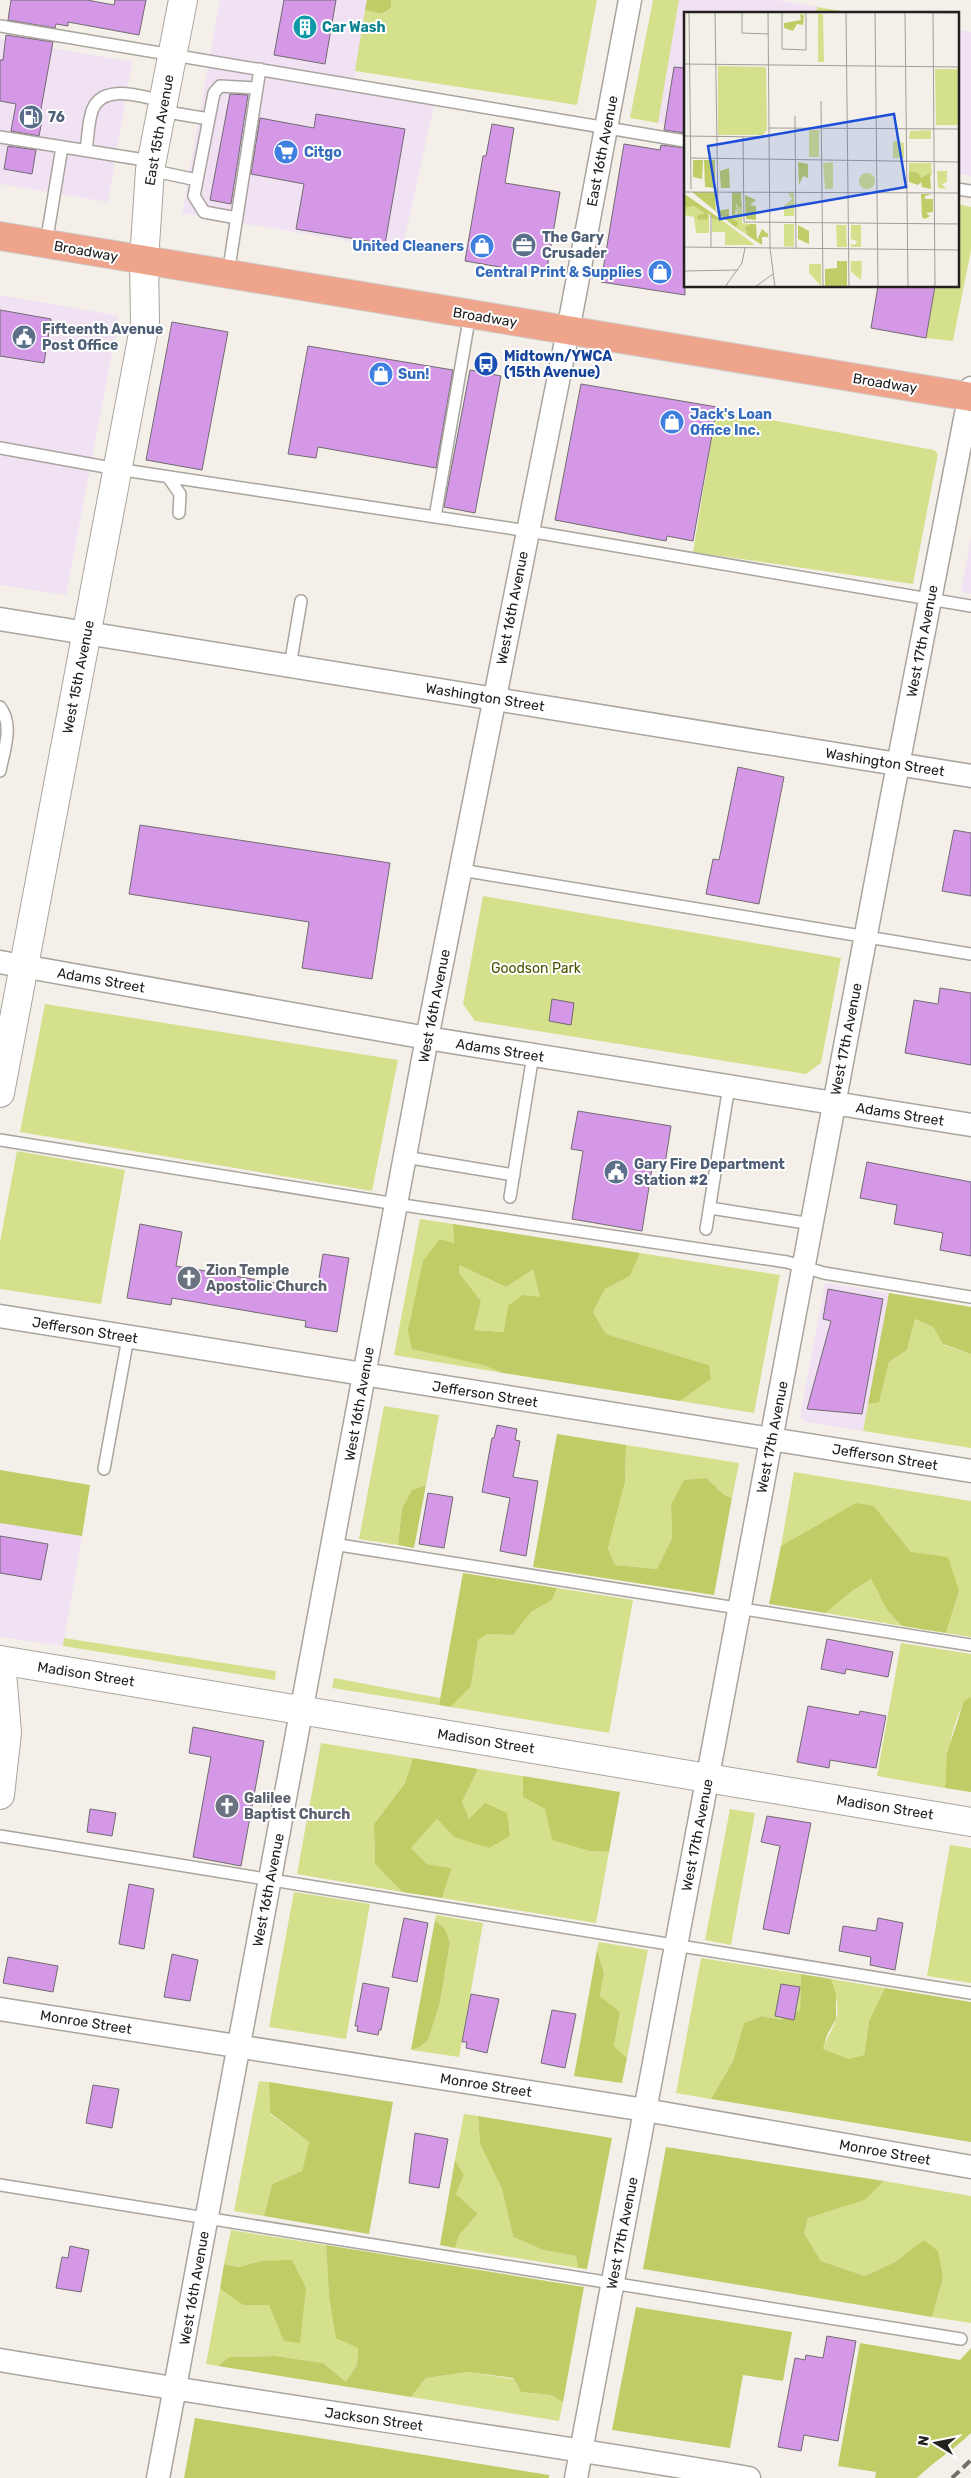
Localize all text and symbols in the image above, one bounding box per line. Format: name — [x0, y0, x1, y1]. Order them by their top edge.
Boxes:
inset map — [684, 12, 958, 288]
building icon: Car Wash — [292, 14, 318, 40]
place label: Car Wash — [322, 19, 386, 36]
street label: East 15th Avenue — [141, 73, 178, 187]
street label: East 16th Avenue — [583, 94, 622, 208]
fuel station icon: 76 — [18, 104, 44, 130]
place label: 76 — [48, 109, 65, 126]
supermarket icon: Citgo — [273, 139, 299, 165]
place label: Citgo — [304, 144, 342, 161]
place label: The Gary Crusader — [542, 229, 607, 262]
office icon: The Gary Crusader — [511, 232, 537, 258]
shop icon: United Cleaners — [469, 233, 495, 259]
street label: Broadway — [52, 237, 120, 266]
place label: United Cleaners — [352, 238, 464, 255]
shop icon: Central Print & Supplies — [647, 259, 673, 285]
place label: Central Print & Supplies — [475, 264, 642, 281]
street label: Broadway — [452, 304, 519, 331]
place label: Fifteenth Avenue Post Office — [42, 321, 163, 354]
public building icon: Fifteenth Avenue Post Office — [11, 324, 37, 350]
place label: Midtown/YWCA (15th Avenue) — [504, 348, 612, 381]
bus stop icon: Midtown/YWCA (15th Avenue) — [473, 351, 499, 377]
shop icon: Sun! — [368, 361, 394, 387]
place label: Sun! — [398, 366, 429, 383]
street label: Broadway — [852, 370, 919, 397]
place label: Jack's Loan Office Inc. — [690, 406, 772, 439]
shop icon: Jack's Loan Office Inc. — [659, 409, 685, 435]
street label: West 16th Avenue — [493, 550, 532, 666]
street label: West 17th Avenue — [903, 583, 942, 699]
street label: West 15th Avenue — [59, 619, 98, 735]
street label: Washington Street — [424, 680, 546, 715]
street label: Washington Street — [824, 745, 946, 780]
street label: West 16th Avenue — [415, 948, 454, 1064]
park label: Goodson Park — [491, 960, 582, 977]
street label: Adams Street — [56, 964, 147, 997]
street label: West 17th Avenue — [827, 981, 866, 1097]
street label: Adams Street — [455, 1035, 546, 1066]
street label: Adams Street — [855, 1099, 946, 1130]
place label: Gary Fire Department Station #2 — [634, 1156, 785, 1189]
public building icon: Gary Fire Department Station #2 — [603, 1159, 629, 1185]
place label: Zion Temple Apostolic Church — [206, 1262, 327, 1295]
church icon: Zion Temple Apostolic Church — [176, 1265, 202, 1291]
street label: Jefferson Street — [31, 1314, 140, 1347]
street label: West 16th Avenue — [341, 1346, 378, 1462]
street label: Jefferson Street — [431, 1378, 540, 1411]
street label: West 17th Avenue — [753, 1379, 792, 1495]
street label: Jefferson Street — [831, 1441, 940, 1474]
street label: Madison Street — [36, 1658, 136, 1691]
street label: Madison Street — [436, 1725, 536, 1758]
street label: West 17th Avenue — [678, 1777, 717, 1893]
place label: Galilee Baptist Church — [244, 1790, 350, 1823]
street label: Madison Street — [835, 1791, 935, 1824]
church icon: Galilee Baptist Church — [214, 1793, 240, 1819]
street label: West 16th Avenue — [249, 1832, 288, 1948]
street label: Monroe Street — [39, 2007, 133, 2038]
street label: Monroe Street — [439, 2070, 533, 2101]
street label: Monroe Street — [838, 2136, 932, 2169]
street label: West 17th Avenue — [603, 2175, 642, 2291]
street label: West 16th Avenue — [176, 2230, 213, 2346]
street label: Jackson Street — [324, 2404, 425, 2435]
north arrow — [911, 2418, 961, 2468]
text: N — [914, 2434, 933, 2447]

